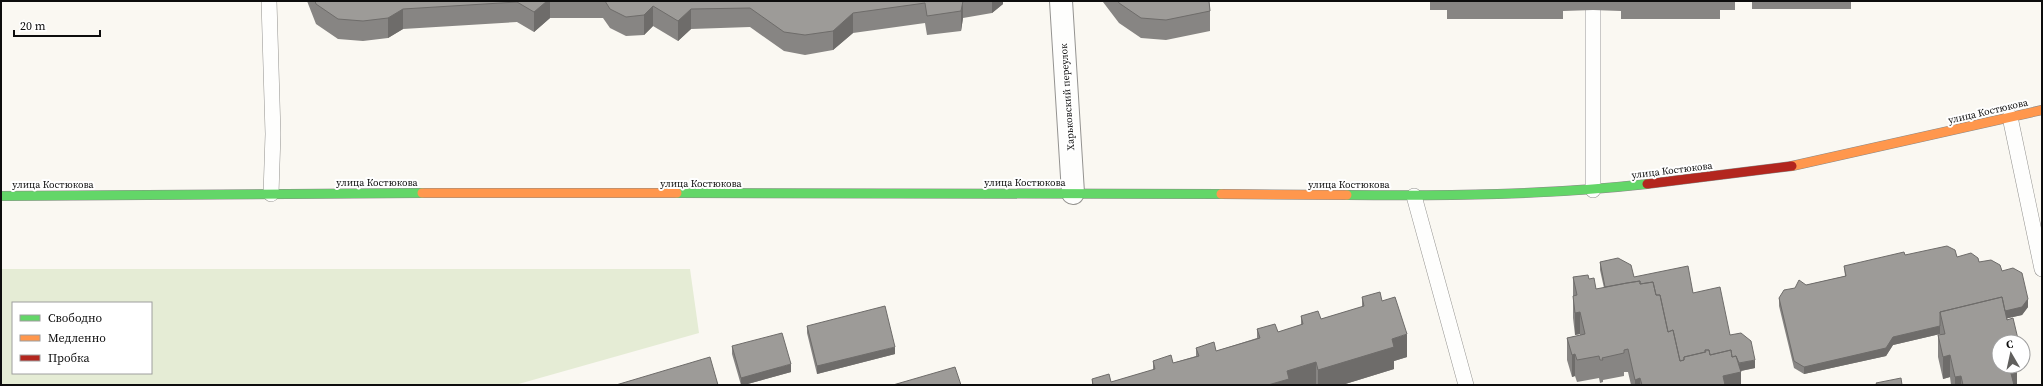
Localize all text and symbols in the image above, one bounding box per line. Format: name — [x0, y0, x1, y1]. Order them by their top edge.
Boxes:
scale bar — [14, 12, 100, 38]
text: 20 m — [20, 18, 46, 34]
street label: Харьковский переулок — [1057, 43, 1077, 151]
street label: улица Костюкова — [1947, 95, 2030, 126]
street label: улица Костюкова — [1631, 158, 1714, 181]
street label: улица Костюкова — [336, 176, 419, 189]
street label: улица Костюкова — [984, 176, 1067, 189]
street label: улица Костюкова — [660, 177, 743, 190]
street label: улица Костюкова — [12, 178, 95, 191]
street label: улица Костюкова — [1308, 178, 1391, 191]
legend — [12, 302, 152, 374]
text: Свободно — [48, 310, 103, 326]
text: Медленно — [48, 330, 106, 346]
north arrow — [1991, 334, 2031, 374]
text: С — [2005, 337, 2014, 353]
text: Пробка — [48, 350, 91, 366]

